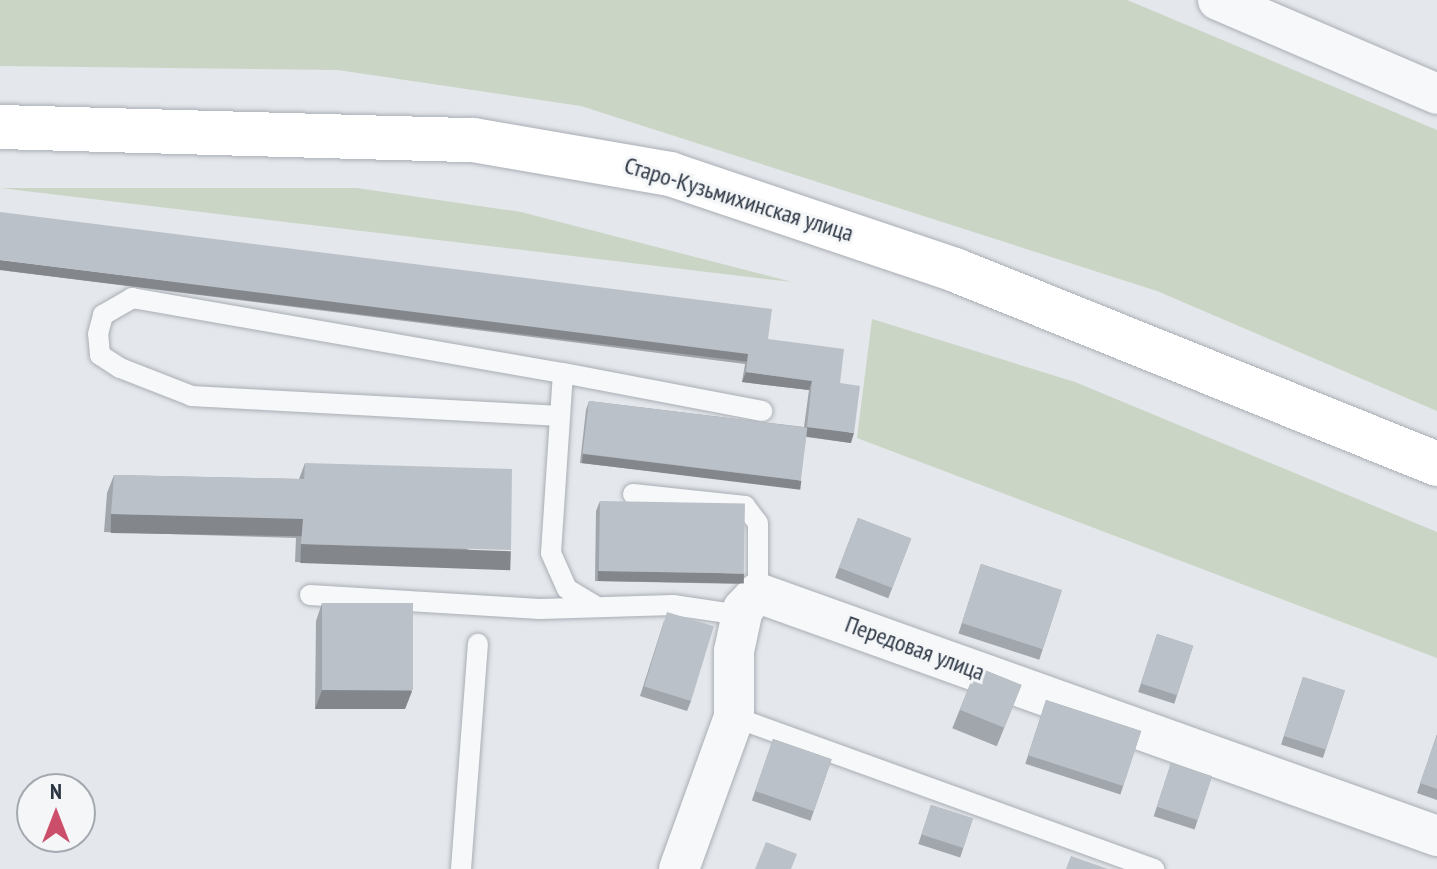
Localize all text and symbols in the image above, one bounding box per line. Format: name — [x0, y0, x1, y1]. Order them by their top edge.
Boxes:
street label: Старо-Кузьмихинская улица — [621, 150, 857, 248]
street label: Передовая улица — [841, 609, 989, 687]
north arrow — [16, 773, 96, 853]
text: N — [50, 777, 62, 805]

